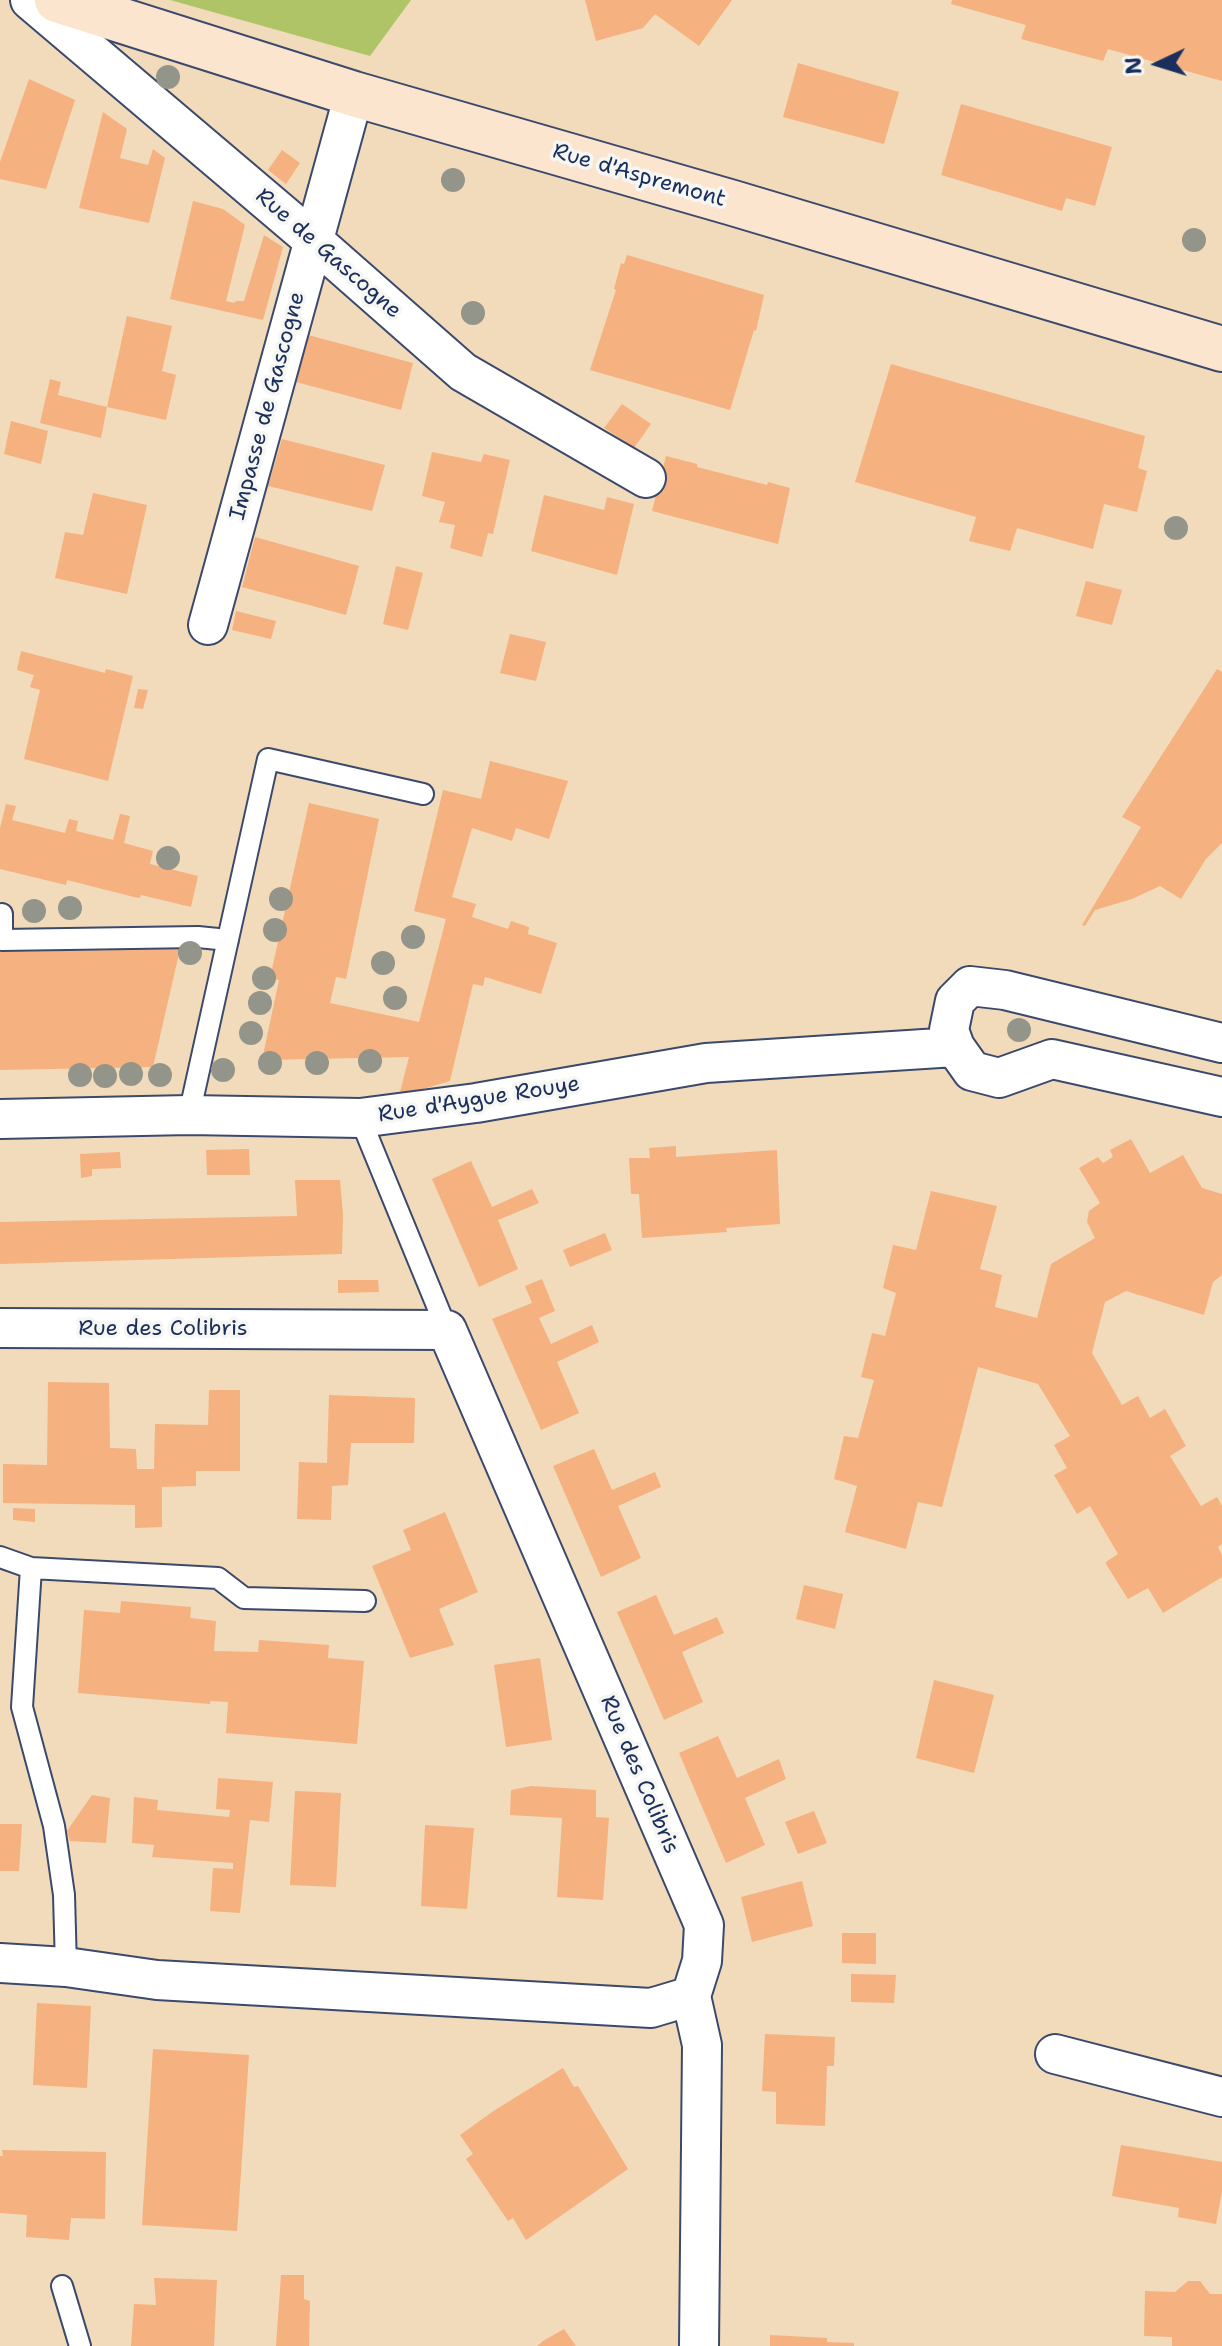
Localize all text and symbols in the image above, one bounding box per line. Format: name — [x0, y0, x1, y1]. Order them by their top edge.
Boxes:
north arrow — [1118, 24, 1198, 104]
text: N — [1118, 56, 1149, 75]
street label: Rue d'Aspremont — [549, 139, 729, 213]
street label: Rue de Gascogne — [250, 183, 406, 325]
street label: Impasse de Gascogne — [225, 289, 311, 523]
street label: Rue d'Aygue Rouye — [376, 1071, 582, 1129]
street label: Rue des Colibris — [78, 1316, 248, 1342]
street label: Rue des Colibris — [594, 1692, 684, 1858]

